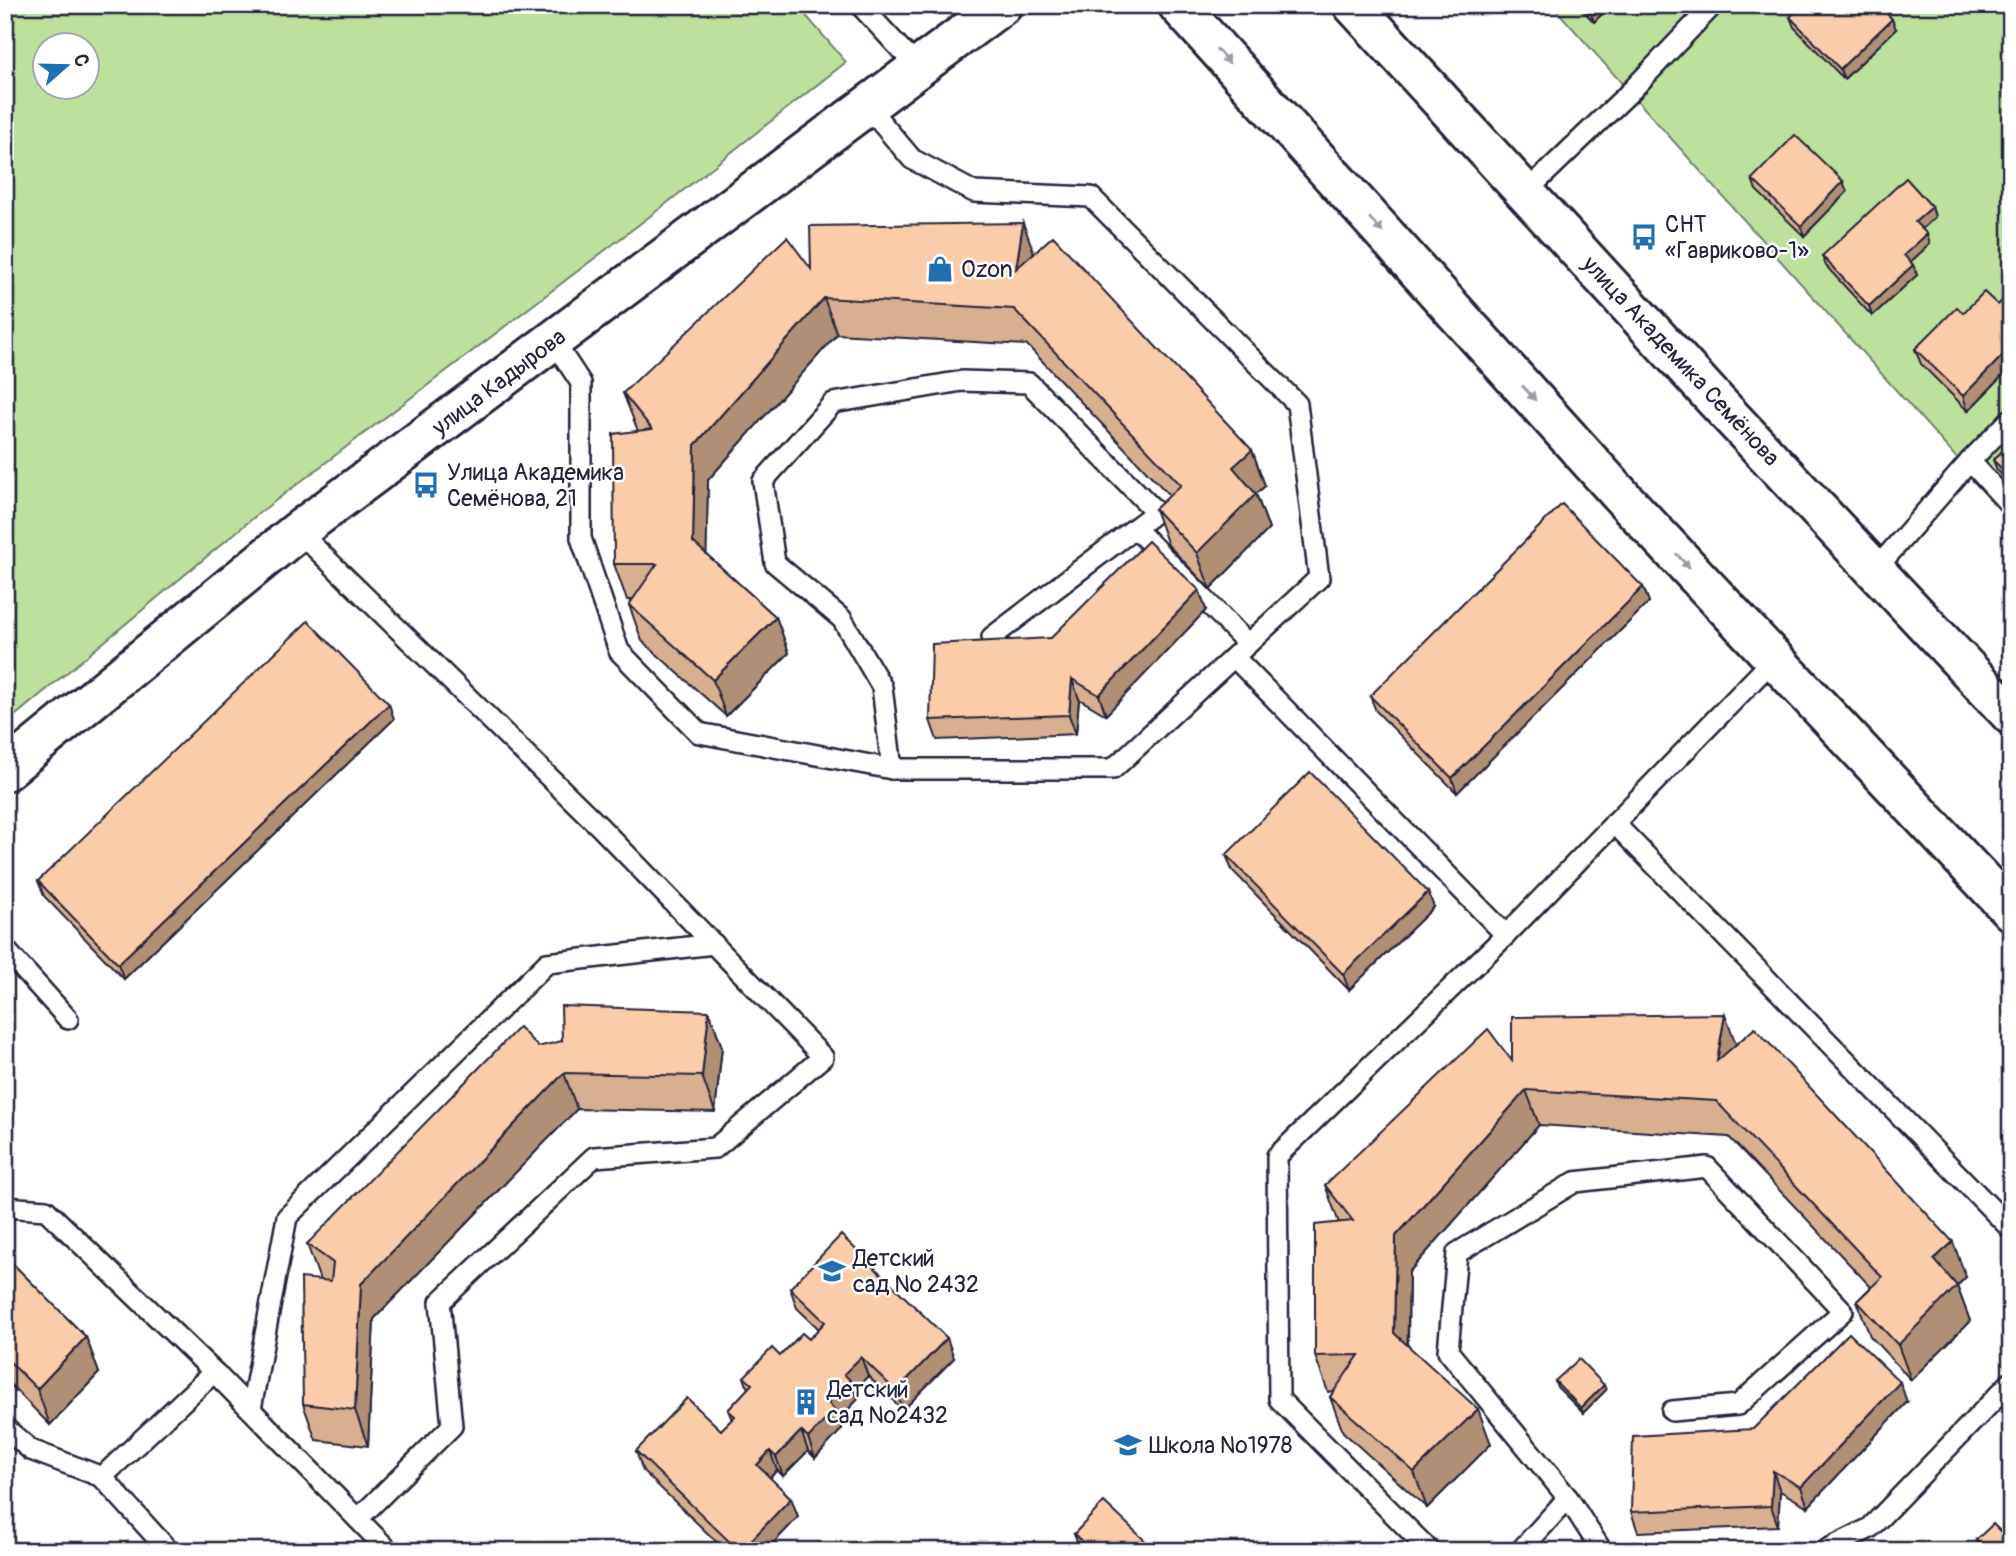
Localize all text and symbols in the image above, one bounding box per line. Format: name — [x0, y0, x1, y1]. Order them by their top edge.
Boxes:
north arrow — [32, 32, 102, 102]
one-way arrow — [1215, 47, 1231, 64]
text: С — [68, 51, 94, 70]
place label: СНТ «Гавриково-1» — [1665, 210, 1809, 265]
one-way arrow — [1368, 216, 1384, 234]
bus stop icon: СНТ «Гавриково-1» — [1629, 222, 1659, 252]
street label: улица Академика Семёнова — [1575, 249, 1786, 472]
shop icon: Ozon — [925, 254, 955, 284]
place label: Ozon — [961, 255, 1013, 284]
street label: улица Кадырова — [426, 322, 572, 442]
one-way arrow — [1520, 384, 1536, 401]
place label: Улица Академика Семёнова, 21 — [447, 458, 624, 513]
bus stop icon: Улица Академика Семёнова, 21 — [411, 470, 441, 500]
one-way arrow — [1674, 552, 1690, 569]
place label: Детский сад № 2432 — [852, 1244, 979, 1299]
school or university icon: Детский сад № 2432 — [817, 1256, 847, 1286]
place label: Детский сад №2432 — [826, 1375, 948, 1430]
building icon: Детский сад №2432 — [791, 1387, 821, 1417]
school or university icon: Школа №1978 — [1113, 1430, 1143, 1460]
place label: Школа №1978 — [1149, 1431, 1292, 1460]

